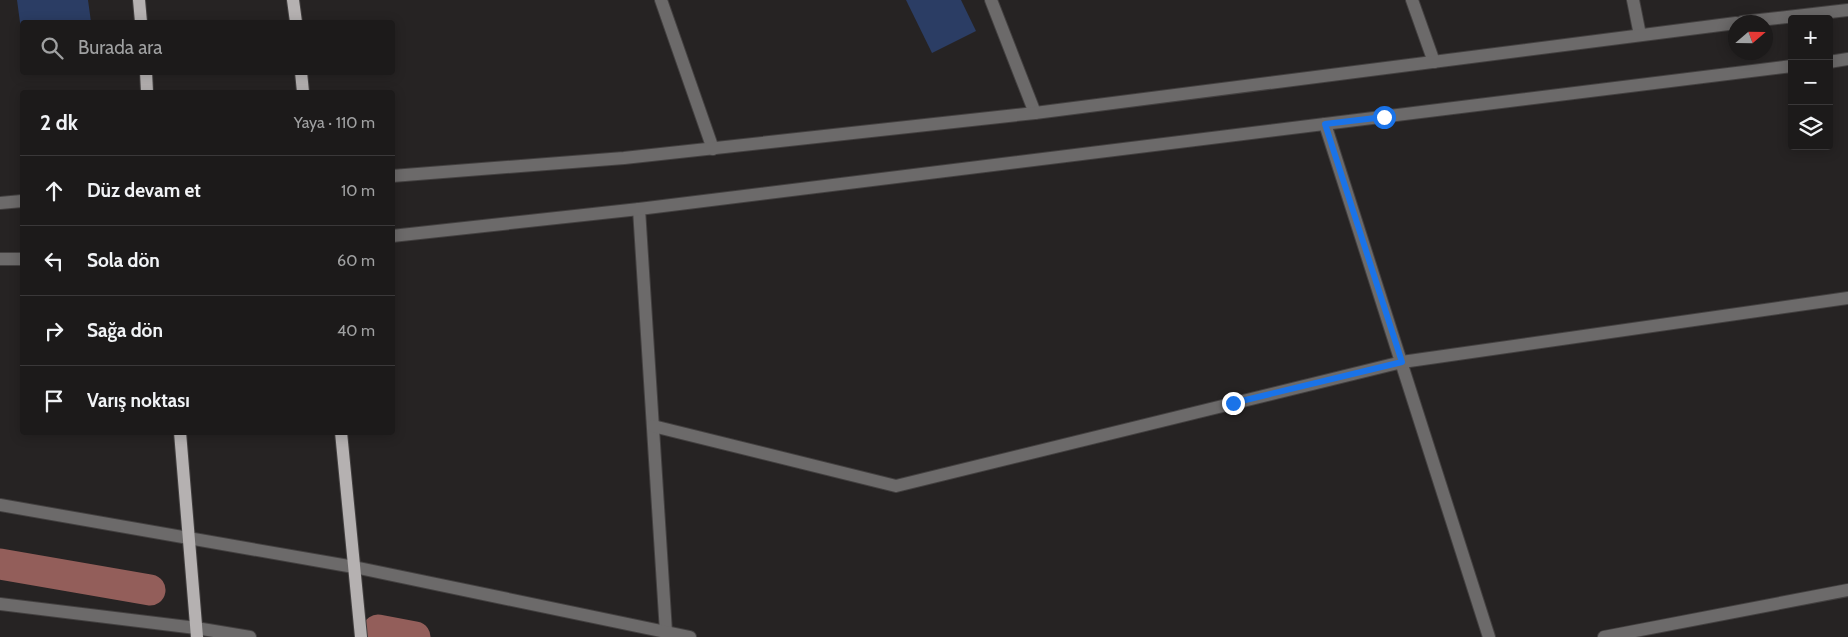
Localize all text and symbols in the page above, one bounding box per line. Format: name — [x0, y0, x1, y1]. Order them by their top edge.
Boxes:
north arrow — [1728, 15, 1773, 60]
map controls — [1788, 15, 1833, 150]
button: + — [1788, 15, 1833, 60]
search box — [20, 20, 395, 75]
icon: search — [38, 34, 66, 62]
text: Burada ara — [78, 36, 162, 59]
button: − — [1788, 60, 1833, 105]
button: layers — [1788, 105, 1833, 150]
route start — [1373, 106, 1396, 129]
text: 2 dk — [40, 110, 78, 135]
text: Yaya · 110 m — [294, 113, 375, 132]
icon: ahead — [40, 177, 68, 205]
text: Düz devam et — [87, 179, 201, 202]
text: 10 m — [341, 181, 375, 200]
icon: left — [40, 247, 68, 275]
text: Sola dön — [87, 249, 160, 272]
text: 60 m — [337, 251, 375, 270]
icon: right — [40, 317, 68, 345]
text: Sağa dön — [87, 319, 163, 342]
text: 40 m — [337, 321, 375, 340]
icon: arrive — [40, 387, 68, 415]
text: Varış noktası — [87, 389, 190, 412]
route end — [1222, 392, 1245, 415]

